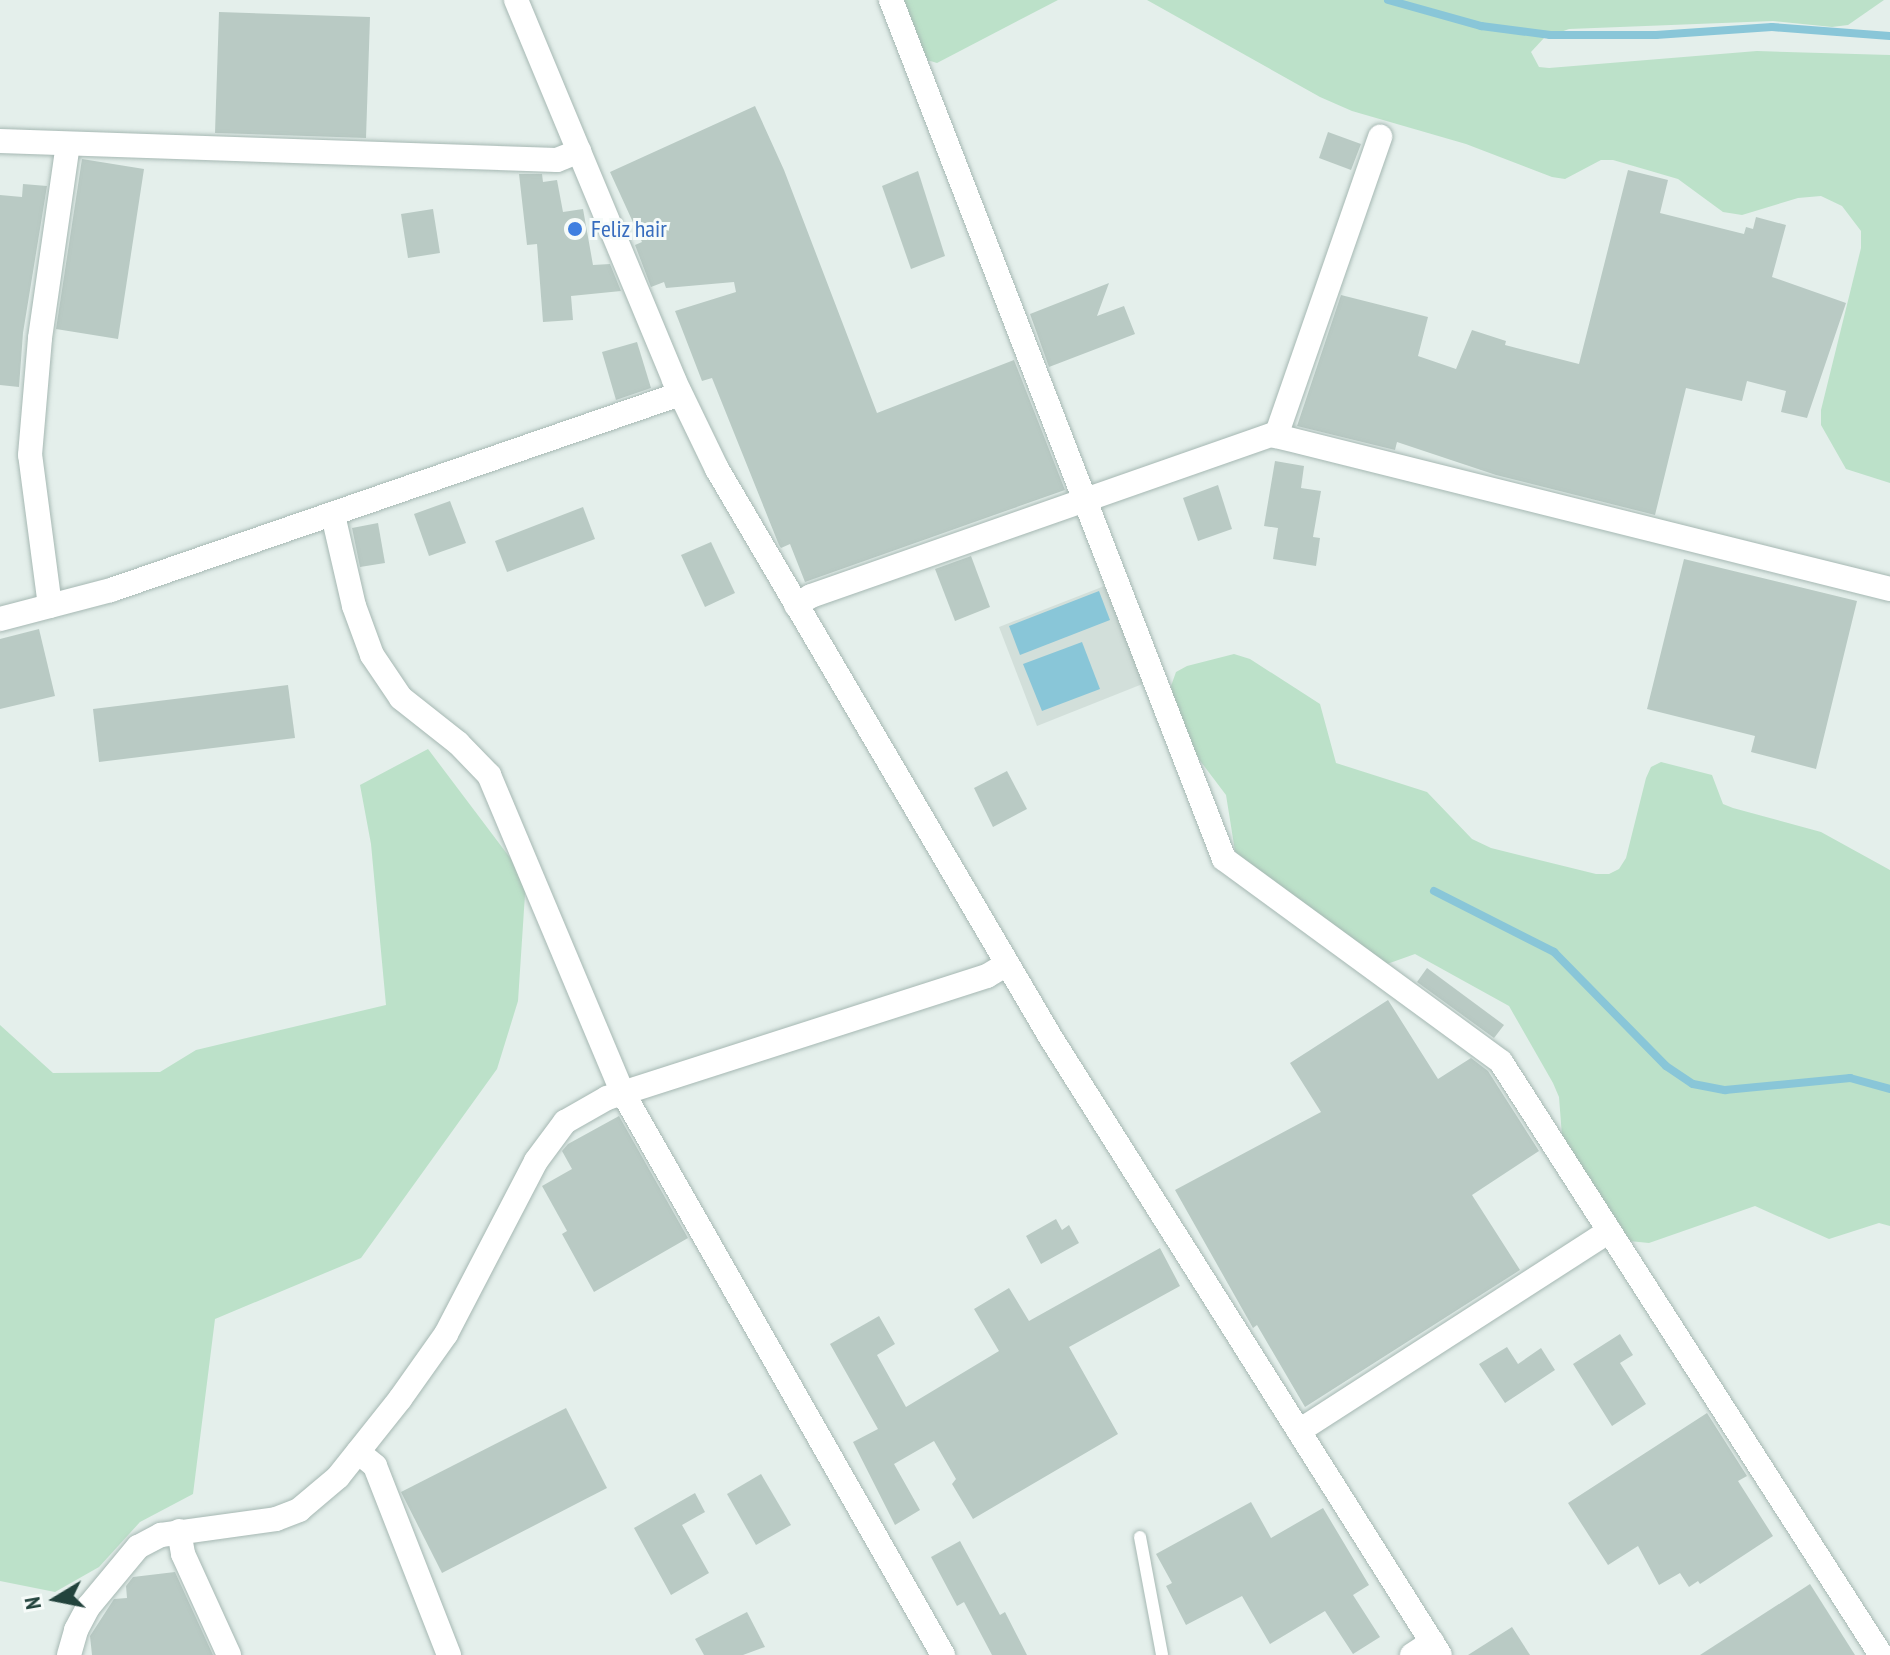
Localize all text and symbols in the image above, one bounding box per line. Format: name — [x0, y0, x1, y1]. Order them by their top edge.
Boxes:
place label: Feliz hair — [591, 215, 667, 243]
marker: Feliz hair — [566, 220, 584, 238]
north arrow — [16, 1559, 96, 1639]
text: N — [18, 1595, 47, 1611]

